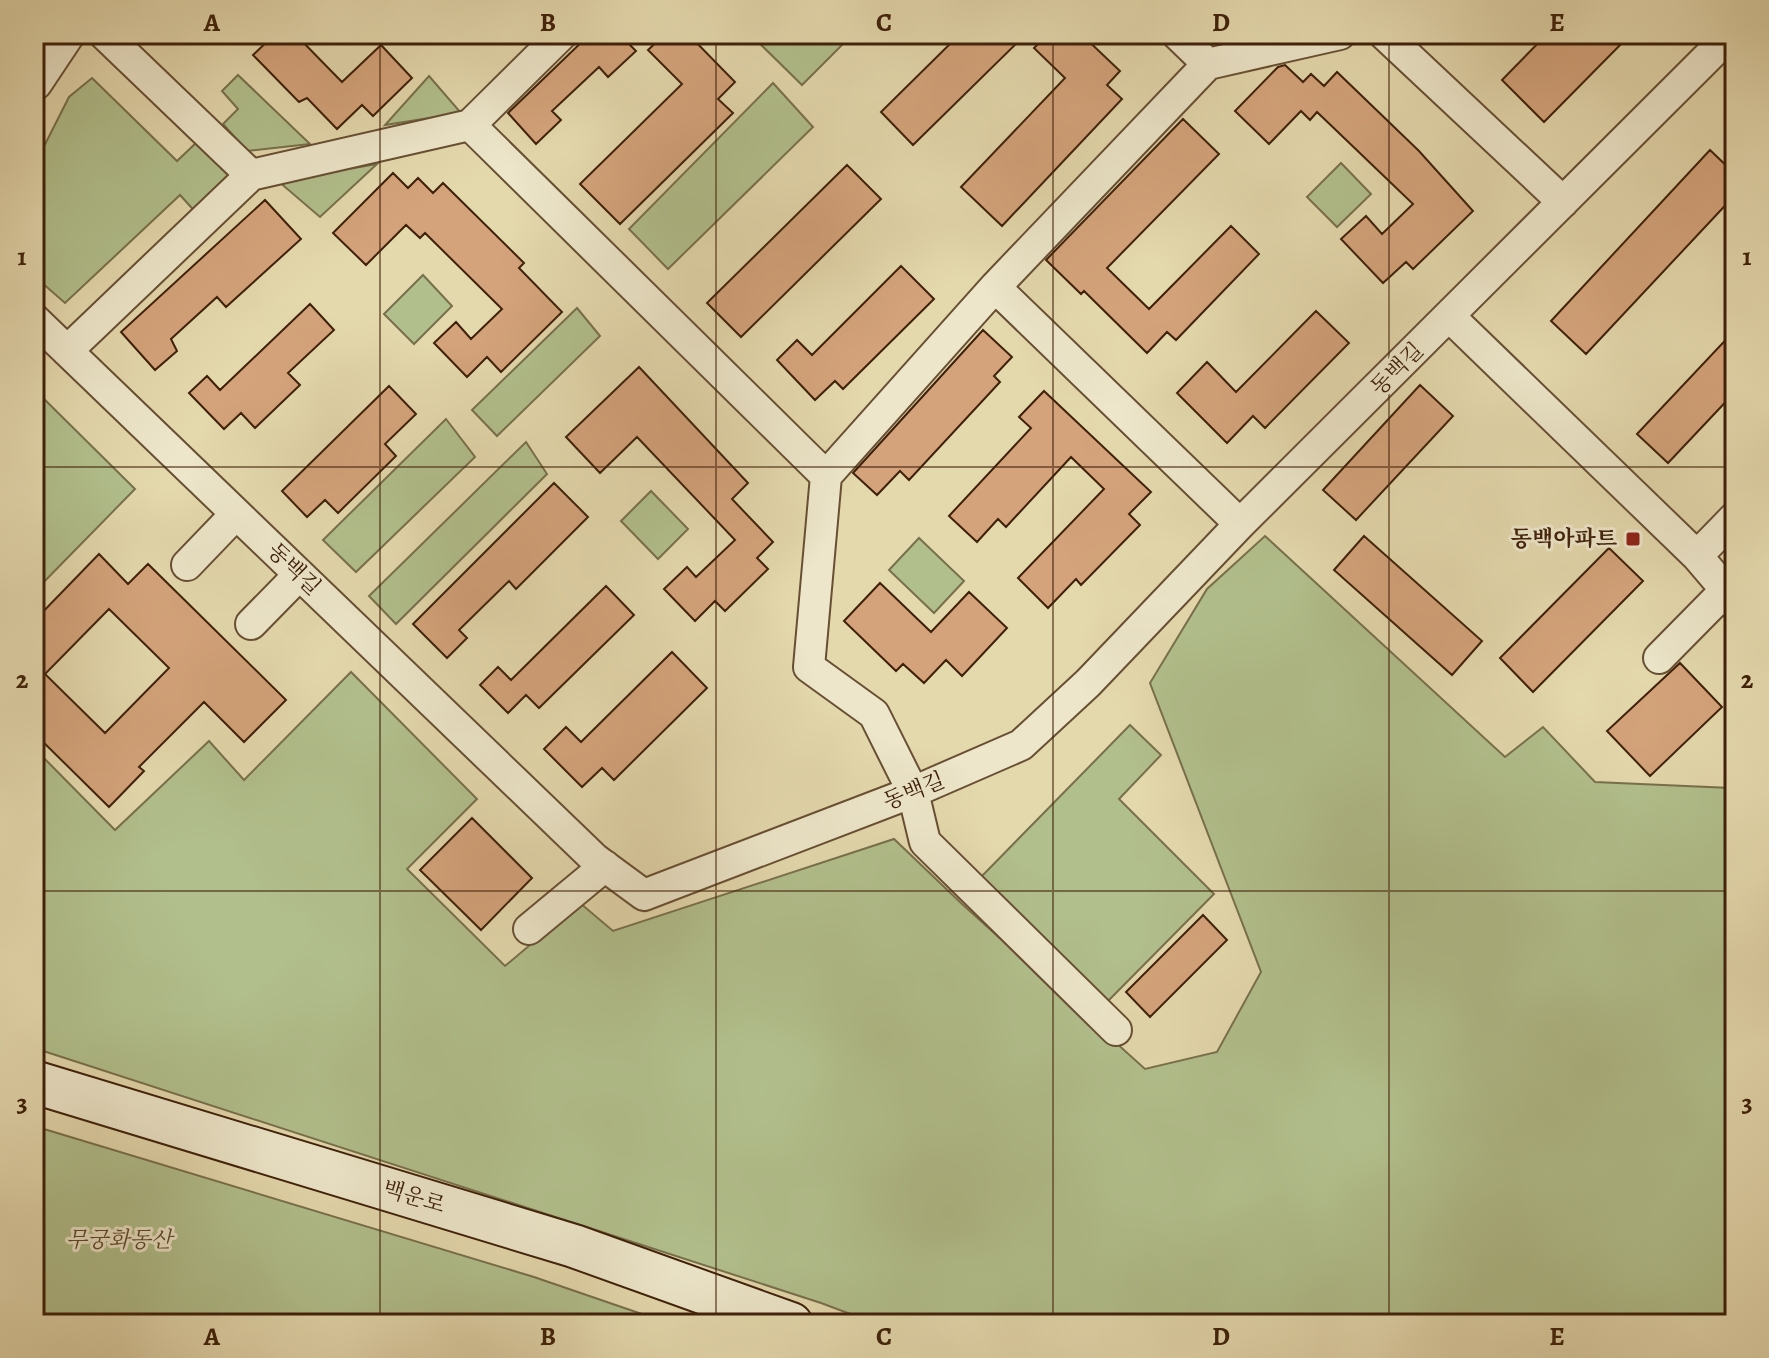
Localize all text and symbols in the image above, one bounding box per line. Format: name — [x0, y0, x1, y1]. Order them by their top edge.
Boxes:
text: A — [203, 5, 221, 40]
text: B — [540, 5, 556, 40]
text: C — [876, 5, 892, 40]
text: D — [1212, 5, 1230, 40]
text: E — [1549, 5, 1565, 40]
text: 1 — [17, 239, 27, 274]
text: 1 — [1742, 239, 1752, 274]
street label: 동백길 — [1364, 336, 1430, 402]
place label: 동백아파트 — [1511, 524, 1618, 554]
marker: 동백아파트 — [1624, 530, 1642, 548]
street label: 동백길 — [261, 536, 327, 602]
text: 2 — [16, 662, 29, 697]
text: 2 — [1741, 662, 1754, 697]
street label: 동백길 — [879, 765, 949, 817]
text: 3 — [16, 1085, 28, 1120]
text: 3 — [1741, 1085, 1753, 1120]
street label: 백운로 — [379, 1173, 449, 1221]
park label: 무궁화동산 — [66, 1225, 175, 1255]
text: A — [203, 1319, 221, 1354]
text: B — [540, 1319, 556, 1354]
text: C — [876, 1319, 892, 1354]
text: D — [1212, 1319, 1230, 1354]
text: E — [1549, 1319, 1565, 1354]

